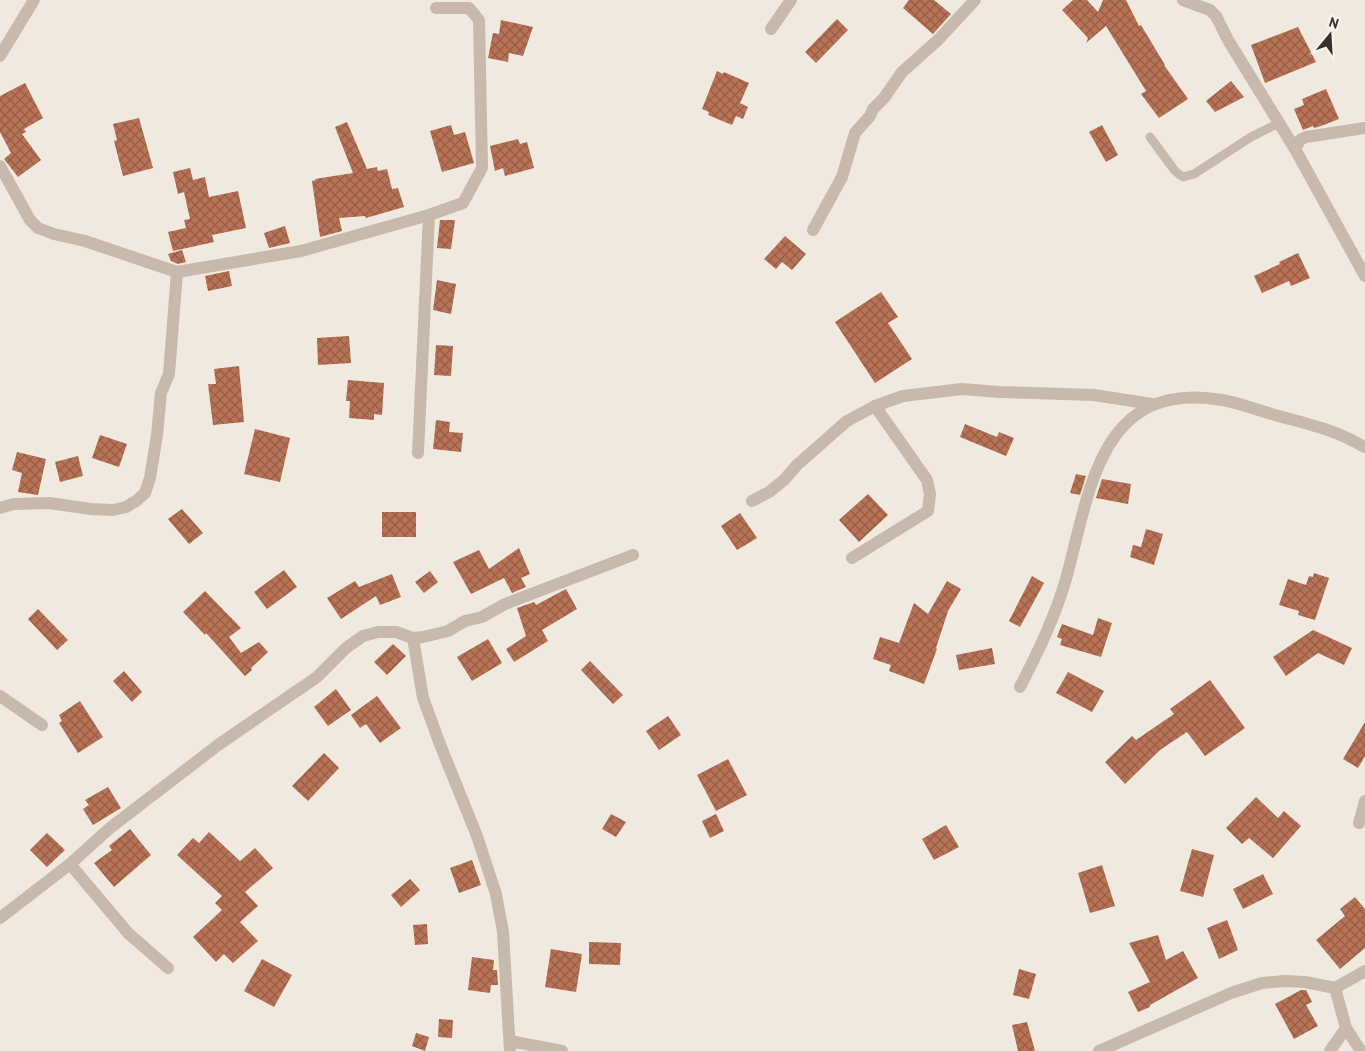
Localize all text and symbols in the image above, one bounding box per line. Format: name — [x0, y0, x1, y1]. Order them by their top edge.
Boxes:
north arrow — [1305, 10, 1355, 60]
text: N — [1327, 13, 1341, 33]

